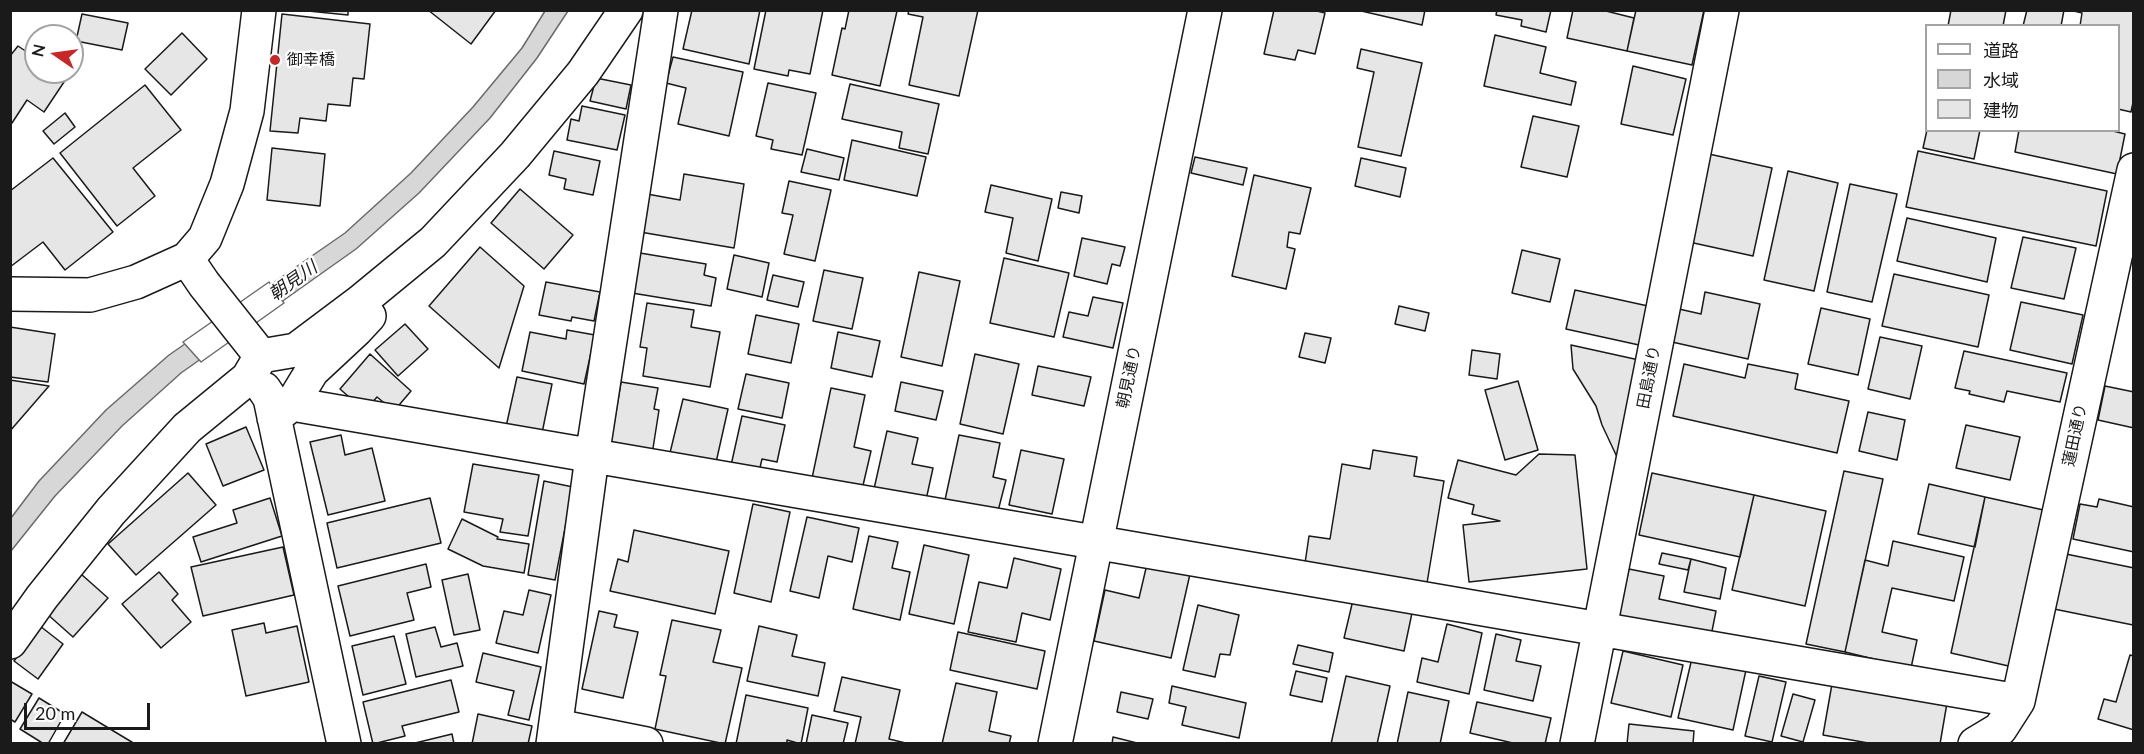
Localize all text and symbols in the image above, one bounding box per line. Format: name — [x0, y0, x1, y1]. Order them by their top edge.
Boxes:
north arrow — [24, 24, 84, 84]
legend — [1925, 24, 2120, 132]
text: 道路 — [1983, 39, 2019, 61]
text: N — [27, 42, 49, 58]
place label: 御幸橋 — [287, 50, 335, 70]
marker: 御幸橋 — [268, 53, 282, 67]
text: 水域 — [1983, 69, 2019, 91]
text: 建物 — [1983, 99, 2019, 121]
water label: 朝見川 — [265, 257, 321, 305]
street label: 朝見通り — [1113, 344, 1145, 410]
street label: 田島通り — [1633, 344, 1665, 410]
street label: 蓮田通り — [2059, 402, 2091, 468]
scale bar — [27, 691, 153, 729]
text: 20 m — [35, 702, 75, 724]

